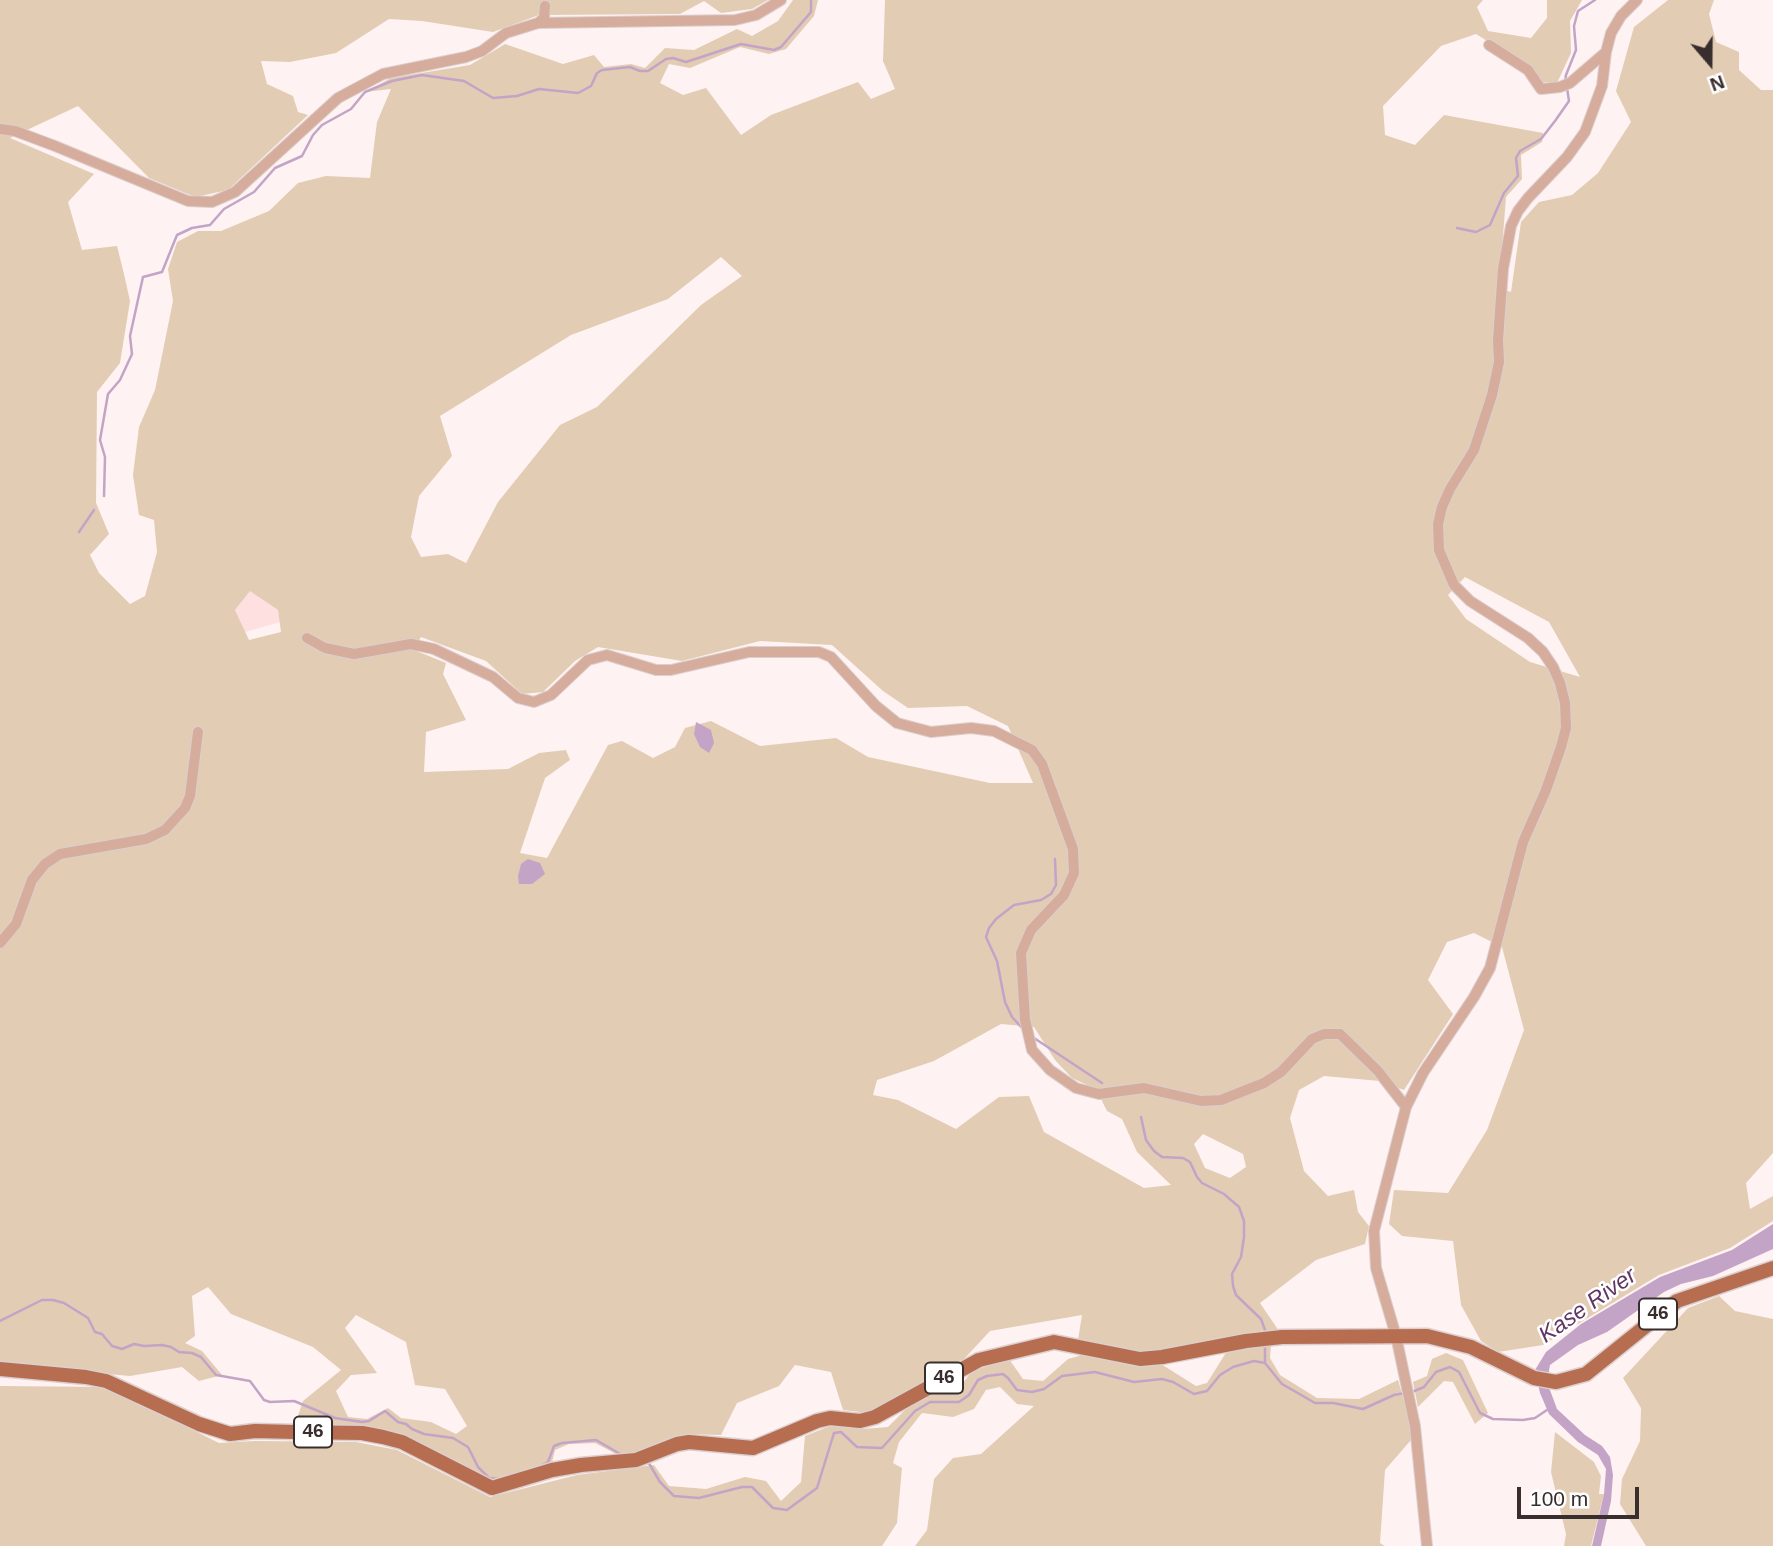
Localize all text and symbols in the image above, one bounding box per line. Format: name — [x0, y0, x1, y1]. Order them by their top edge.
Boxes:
north arrow — [1675, 28, 1745, 98]
text: N — [1707, 71, 1727, 95]
water label: Kase River — [1534, 1262, 1642, 1350]
road number: 46 — [1639, 1298, 1677, 1330]
road number: 46 — [925, 1362, 963, 1394]
road number: 46 — [294, 1416, 332, 1448]
scale bar — [1521, 1472, 1644, 1516]
text: 100 m — [1530, 1487, 1588, 1510]

